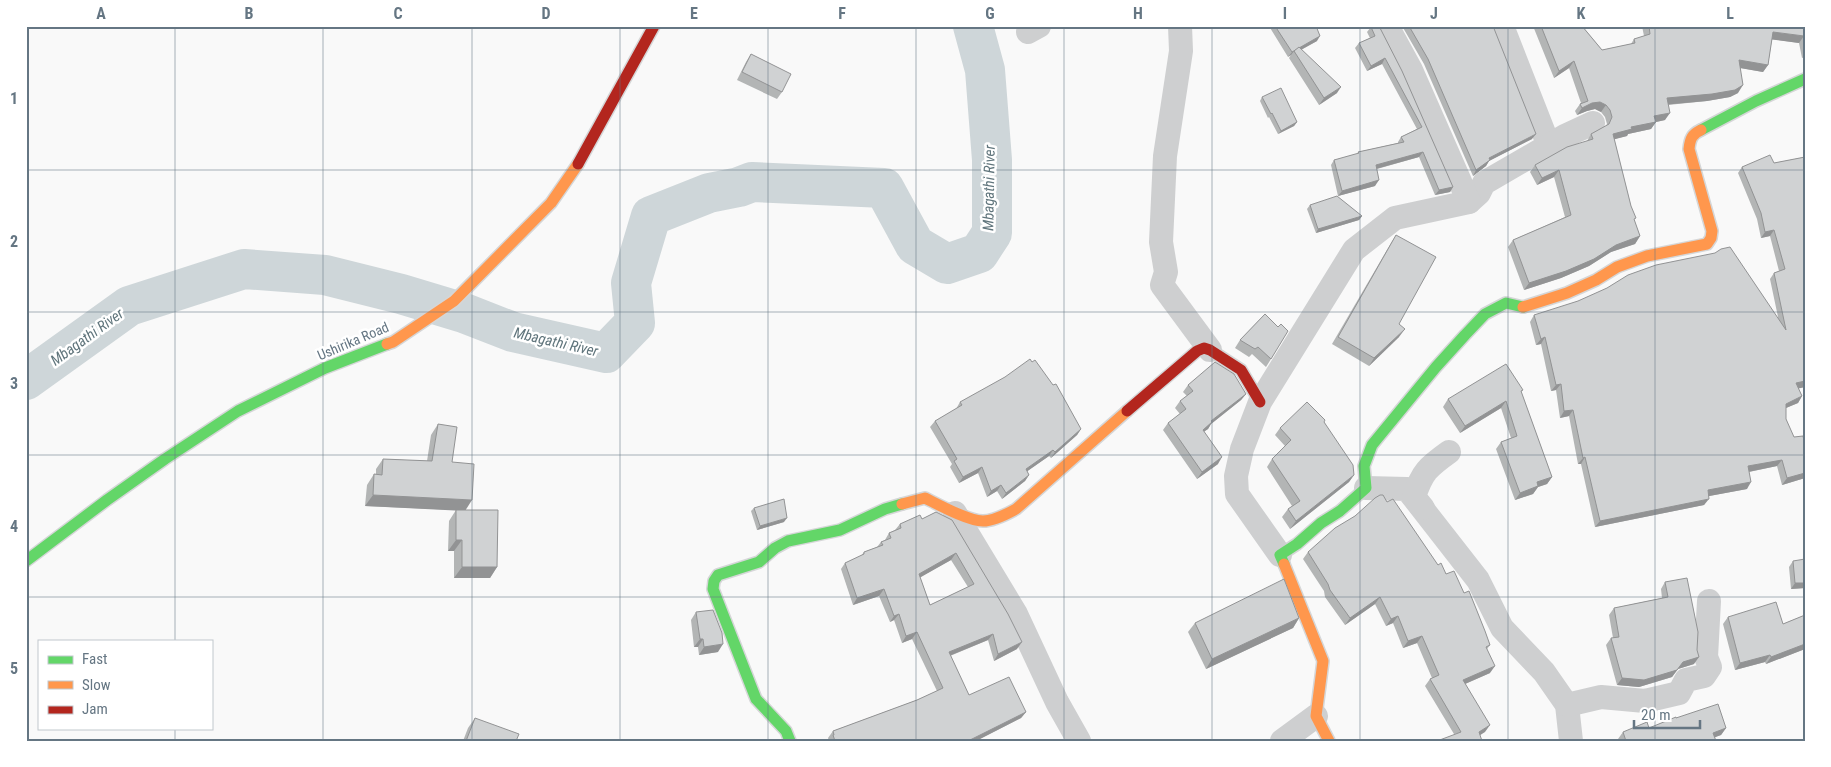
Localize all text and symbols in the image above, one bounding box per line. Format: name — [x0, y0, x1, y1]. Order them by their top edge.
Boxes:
text: A — [96, 4, 106, 23]
text: B — [245, 4, 254, 23]
text: C — [393, 4, 403, 23]
text: D — [541, 4, 551, 23]
text: E — [690, 4, 698, 23]
text: F — [838, 4, 846, 23]
text: G — [985, 4, 995, 23]
text: H — [1133, 4, 1143, 23]
text: I — [1283, 4, 1287, 23]
text: J — [1430, 4, 1438, 23]
text: K — [1577, 4, 1586, 23]
text: L — [1726, 4, 1734, 23]
text: 1 — [10, 89, 18, 108]
water label: Mbagathi River — [979, 144, 999, 231]
text: 2 — [10, 232, 18, 251]
water label: Mbagathi River — [47, 304, 127, 370]
street label: Ushirika Road — [315, 319, 391, 363]
water label: Mbagathi River — [512, 324, 600, 361]
text: 3 — [10, 374, 18, 393]
text: 4 — [10, 517, 18, 536]
legend — [38, 640, 212, 730]
text: Fast — [82, 650, 107, 668]
text: 5 — [10, 659, 18, 678]
text: Slow — [82, 676, 111, 694]
scale bar — [1634, 697, 1700, 729]
text: Jam — [82, 700, 108, 718]
text: 20 m — [1641, 706, 1671, 724]

